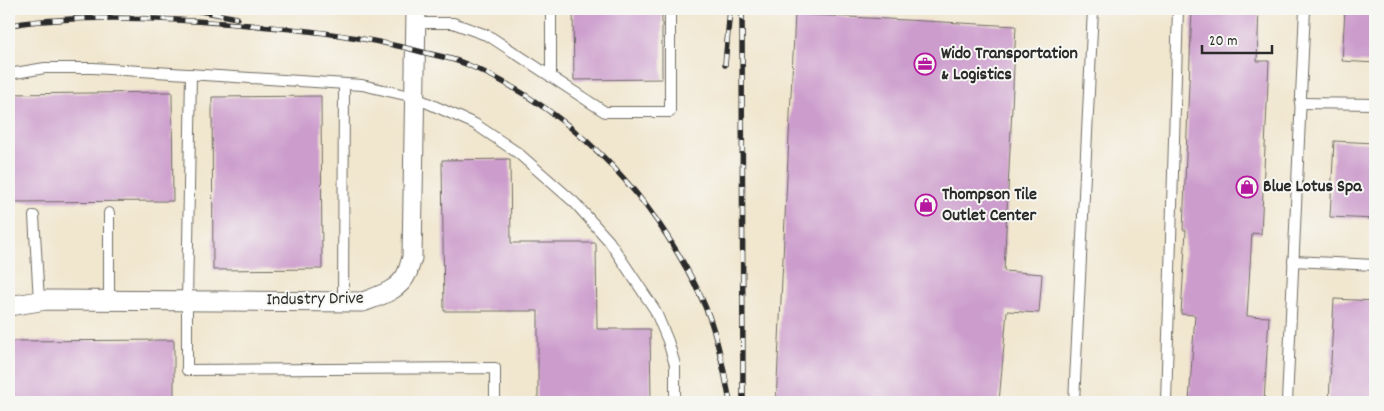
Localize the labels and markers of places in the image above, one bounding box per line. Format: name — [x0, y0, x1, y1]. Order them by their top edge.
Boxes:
place label: Wido Transportation & Logistics — [941, 42, 1078, 88]
office icon: Wido Transportation & Logistics — [913, 52, 937, 76]
shop icon: Blue Lotus Spa — [1235, 175, 1259, 199]
place label: Blue Lotus Spa — [1263, 175, 1362, 200]
place label: Thompson Tile Outlet Center — [942, 183, 1037, 229]
shop icon: Thompson Tile Outlet Center — [914, 193, 938, 217]

